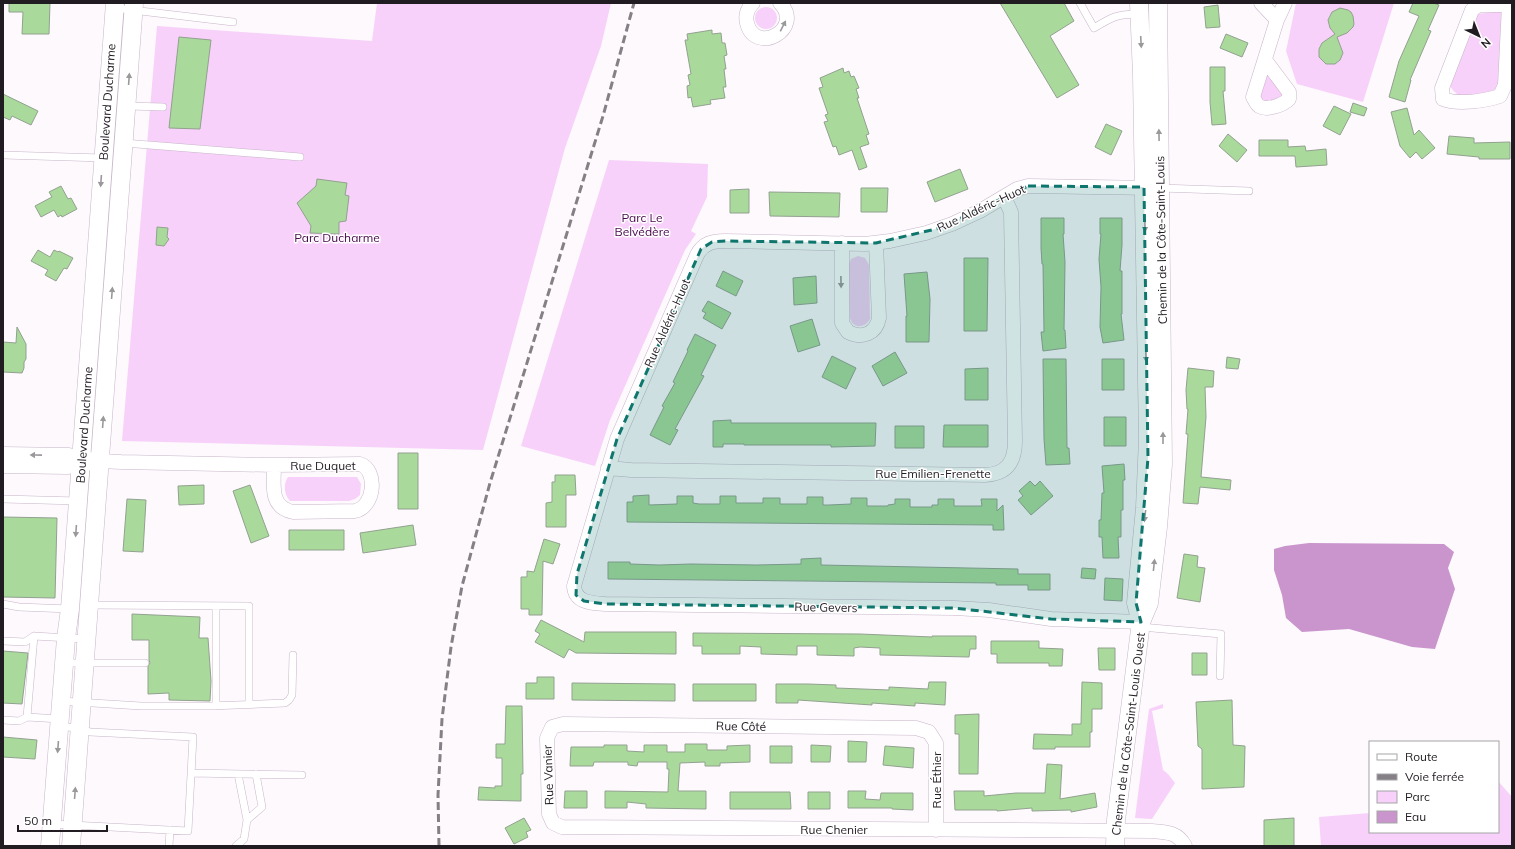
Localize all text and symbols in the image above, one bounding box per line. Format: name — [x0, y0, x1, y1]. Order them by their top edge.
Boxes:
north arrow — [1459, 16, 1499, 56]
one-way arrow — [780, 21, 786, 32]
text: N — [1478, 35, 1494, 51]
one-way arrow — [1137, 36, 1144, 48]
street label: Boulevard Ducharme — [95, 43, 119, 161]
one-way arrow — [125, 73, 132, 85]
one-way arrow — [1156, 128, 1162, 141]
street label: Chemin de la Côte-Saint-Louis — [1152, 156, 1170, 324]
one-way arrow — [98, 175, 105, 188]
street label: Rue Aldéric-Huot — [935, 181, 1027, 235]
park label: Parc Le Belvédère — [615, 210, 669, 239]
one-way arrow — [1142, 220, 1148, 233]
park label: Parc Ducharme — [294, 230, 380, 245]
street label: Rue Aldéric-Huot — [641, 276, 693, 370]
one-way arrow — [838, 276, 844, 289]
one-way arrow — [109, 287, 116, 299]
one-way arrow — [1143, 350, 1149, 363]
street label: Boulevard Ducharme — [72, 366, 96, 484]
one-way arrow — [99, 416, 106, 428]
one-way arrow — [1160, 431, 1166, 444]
one-way arrow — [29, 452, 42, 458]
street label: Rue Duquet — [290, 458, 356, 473]
street label: Rue Emilien-Frenette — [875, 466, 991, 481]
one-way arrow — [1141, 510, 1148, 522]
one-way arrow — [73, 525, 80, 537]
one-way arrow — [1150, 559, 1157, 571]
street label: Rue Gevers — [794, 599, 858, 615]
street label: Chemin de la Côte-Saint-Louis Ouest — [1108, 632, 1148, 836]
street label: Rue Côté — [716, 718, 766, 734]
one-way arrow — [54, 741, 61, 753]
legend — [1369, 741, 1499, 833]
street label: Rue Vanier — [539, 744, 557, 806]
text: Route — [1405, 749, 1438, 764]
street label: Rue Éthier — [929, 751, 944, 808]
text: Voie ferrée — [1405, 769, 1464, 784]
one-way arrow — [71, 787, 78, 799]
text: Parc — [1405, 789, 1430, 804]
scale bar — [18, 807, 107, 833]
text: Eau — [1405, 809, 1426, 824]
text: 50 m — [24, 813, 52, 828]
street label: Rue Chenier — [800, 822, 868, 837]

